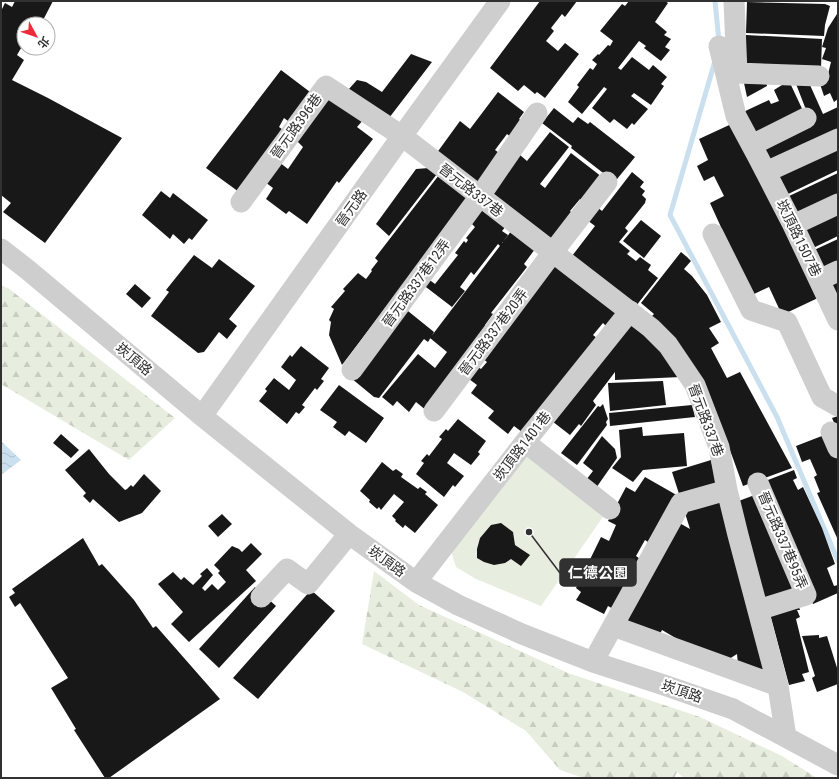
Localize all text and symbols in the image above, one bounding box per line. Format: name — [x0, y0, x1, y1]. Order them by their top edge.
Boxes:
north arrow — [16, 16, 56, 56]
text: 北 — [35, 34, 52, 50]
street label: 晉元路396巷 — [267, 90, 325, 162]
street label: 晉元路337巷 — [436, 160, 506, 220]
street label: 晉元路 — [332, 186, 370, 230]
street label: 崁頂路1507巷 — [773, 197, 825, 279]
street label: 晉元路337巷12弄 — [379, 236, 453, 330]
street label: 晉元路337巷20弄 — [455, 285, 531, 379]
street label: 崁頂路 — [113, 339, 155, 379]
street label: 晉元路337巷 — [685, 381, 727, 459]
street label: 崁頂路1401巷 — [490, 408, 554, 484]
street label: 晉元路337巷95弄 — [755, 489, 811, 591]
street label: 崁頂路 — [365, 542, 409, 580]
callout: 仁德公園 — [560, 559, 636, 586]
text: 仁德公園 — [568, 564, 628, 582]
street label: 崁頂路 — [660, 677, 704, 705]

